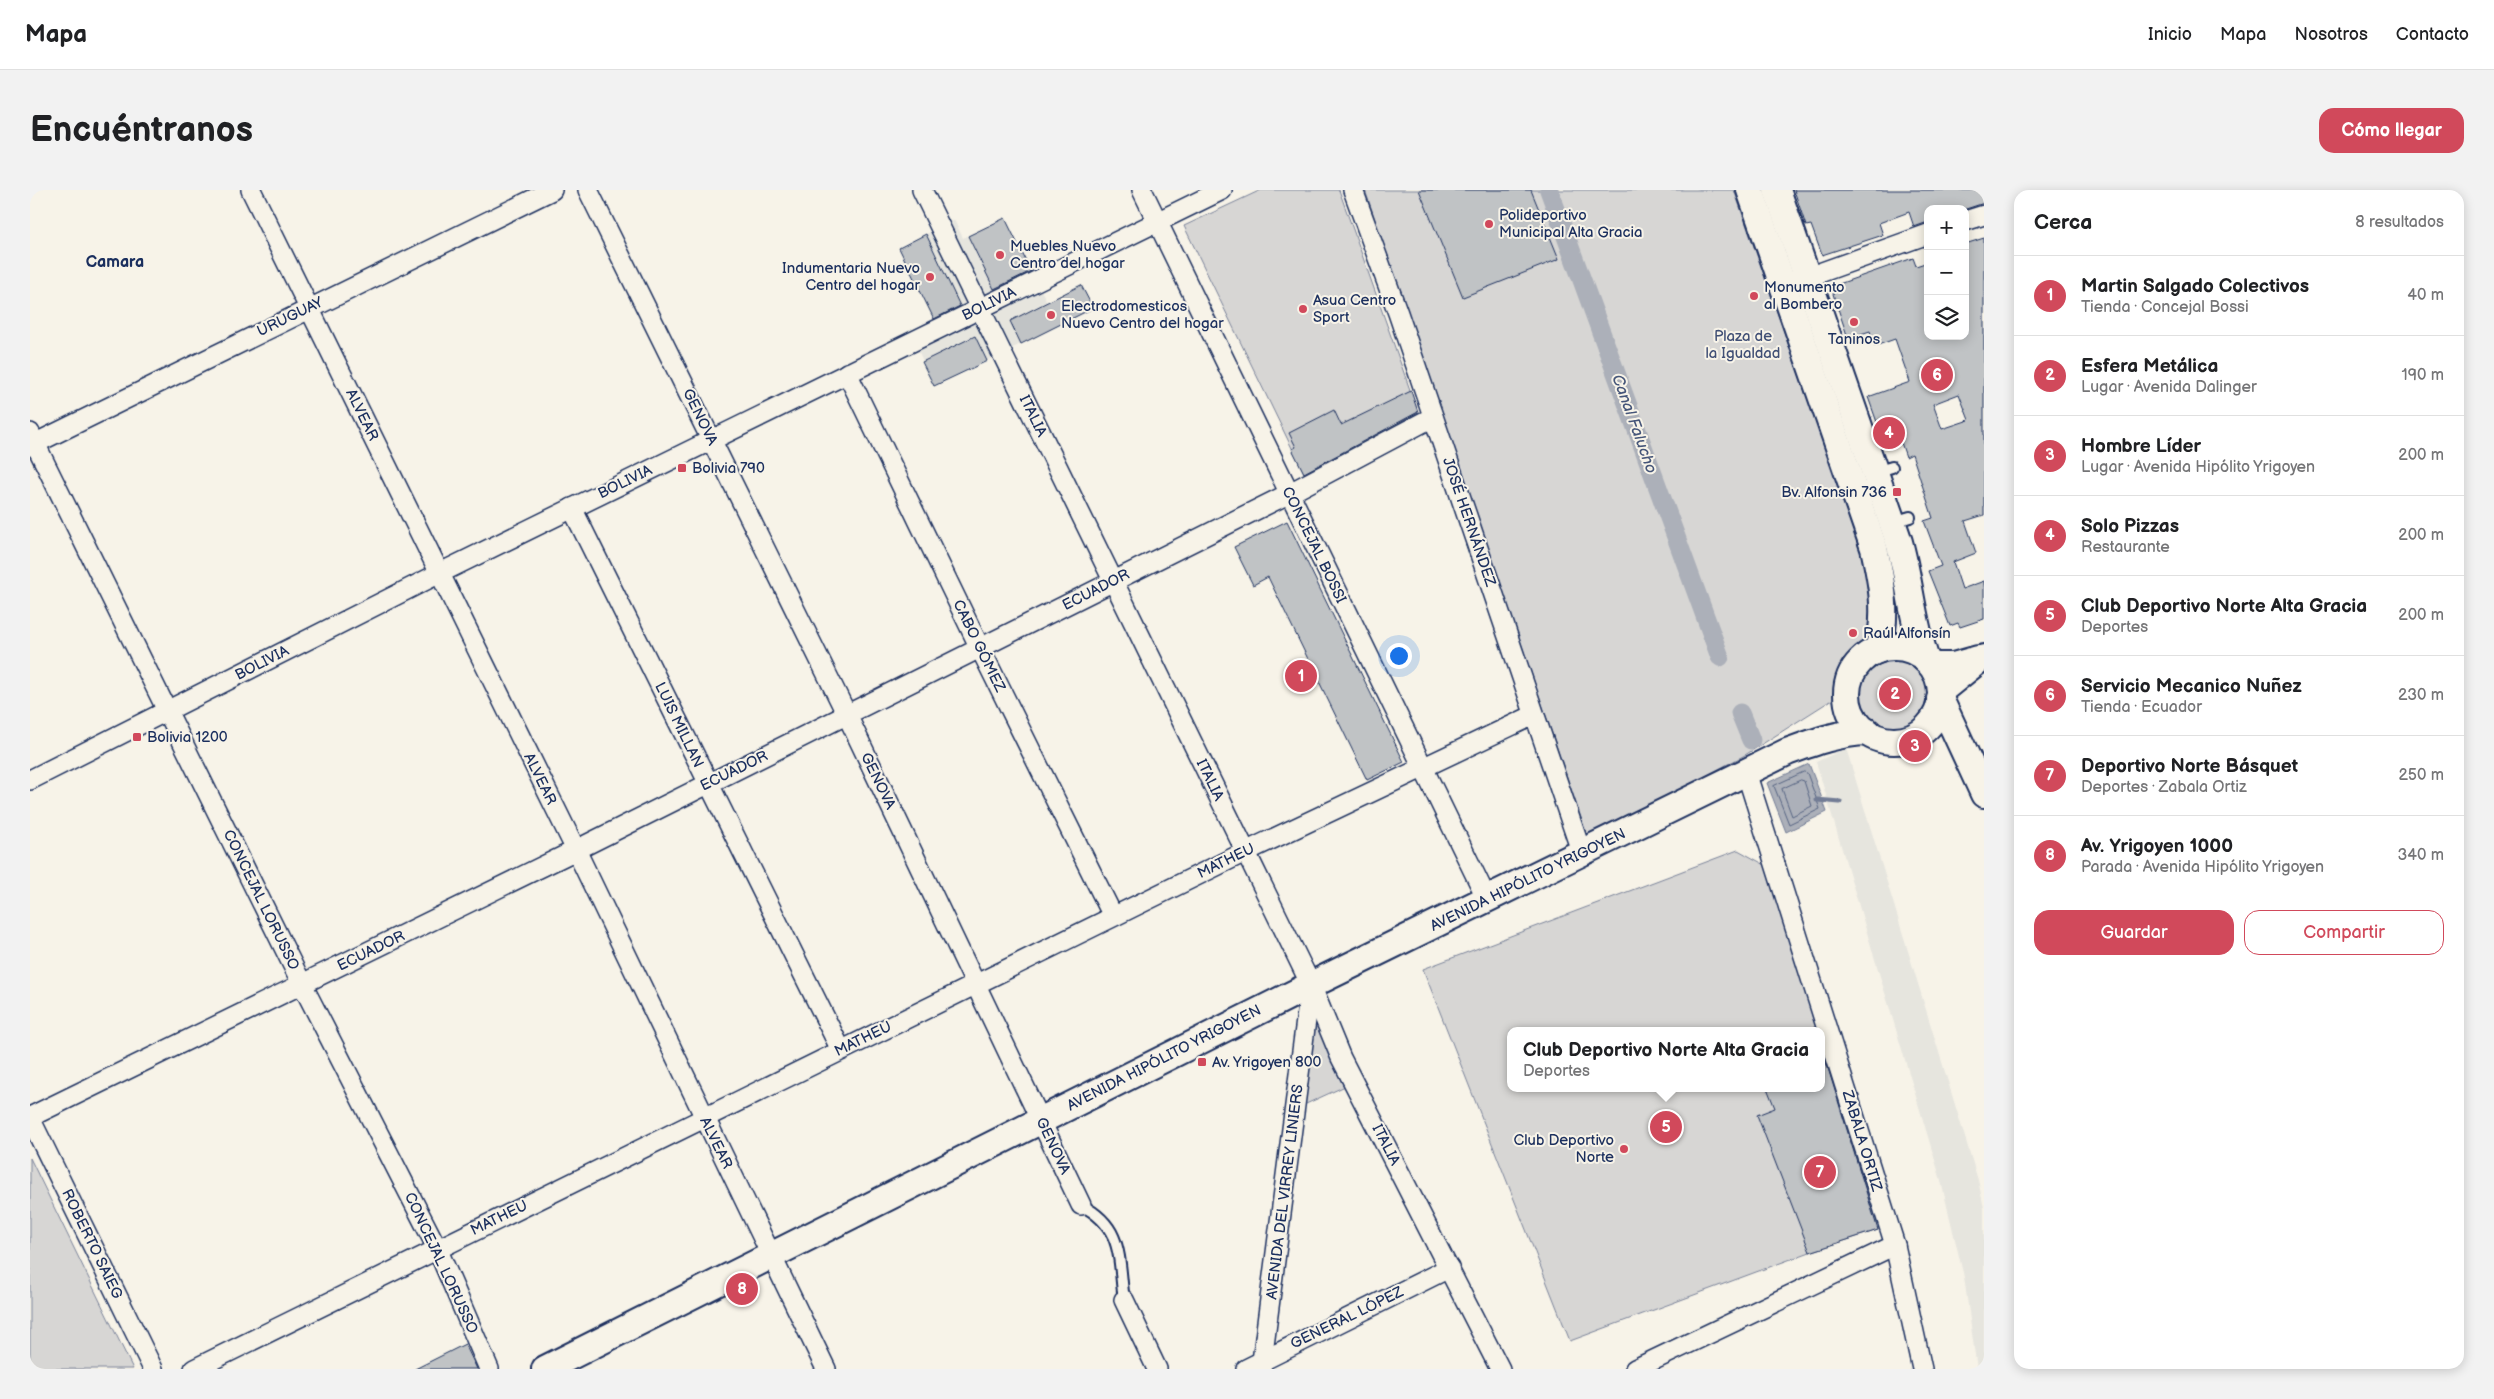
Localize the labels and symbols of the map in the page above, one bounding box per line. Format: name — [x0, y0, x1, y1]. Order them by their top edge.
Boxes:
place label: Polideportivo Municipal Alta Gracia — [1499, 206, 1642, 242]
marker: Polideportivo Municipal Alta Gracia — [1483, 218, 1495, 230]
place label: Muebles Nuevo Centro del hogar — [1010, 237, 1125, 273]
marker: Muebles Nuevo Centro del hogar — [994, 249, 1006, 261]
district label: Camara — [86, 253, 144, 272]
place label: Indumentaria Nuevo Centro del hogar — [782, 259, 921, 295]
marker: Indumentaria Nuevo Centro del hogar — [924, 271, 936, 283]
place label: Monumento al Bombero — [1764, 278, 1845, 314]
street label: BOLIVIA — [959, 282, 1020, 325]
marker: Monumento al Bombero — [1748, 290, 1760, 302]
place label: Asua Centro Sport — [1313, 291, 1396, 327]
street label: URUGUAY — [254, 293, 326, 341]
place label: Electrodomesticos Nuevo Centro del hogar — [1061, 297, 1224, 333]
marker: Asua Centro Sport — [1297, 303, 1309, 315]
marker: Electrodomesticos Nuevo Centro del hogar — [1045, 309, 1057, 321]
marker: Taninos — [1848, 316, 1860, 328]
park label: Plaza de la Igualdad — [1706, 327, 1780, 363]
place label: Taninos — [1828, 330, 1881, 349]
pin: 6 — [1921, 356, 1953, 394]
water label: Canal Falucho — [1607, 372, 1661, 476]
street label: ALVEAR — [341, 386, 383, 444]
street label: GENOVA — [678, 386, 722, 449]
street label: ITALIA — [1015, 392, 1051, 441]
pin: 4 — [1873, 414, 1905, 452]
street label: JOSÉ HERNÁNDEZ — [1438, 455, 1500, 590]
place label: Bolivia 790 — [692, 459, 765, 478]
street label: BOLIVIA — [595, 460, 656, 503]
marker: Bolivia 790 — [676, 462, 688, 474]
place label: Bv. Alfonsin 736 — [1781, 483, 1887, 502]
street label: CONCEJAL BOSSI — [1278, 484, 1351, 607]
marker: Bv. Alfonsin 736 — [1891, 486, 1903, 498]
street label: ECUADOR — [1059, 565, 1133, 615]
street label: CABO GÓMEZ — [948, 597, 1010, 696]
place label: Raúl Alfonsín — [1863, 624, 1951, 643]
marker: Raúl Alfonsín — [1847, 627, 1859, 639]
street label: BOLIVIA — [232, 641, 293, 685]
your location — [1386, 643, 1412, 669]
pin: 1 — [1285, 657, 1317, 695]
pin: 2 — [1879, 675, 1911, 713]
street label: LUIS MILLAN — [650, 679, 708, 771]
pin: 3 — [1899, 727, 1931, 765]
place label: Bolivia 1200 — [147, 728, 228, 747]
marker: Bolivia 1200 — [131, 731, 143, 743]
street label: ECUADOR — [697, 746, 771, 796]
street label: ALVEAR — [519, 750, 561, 808]
street label: GENOVA — [856, 750, 900, 813]
street label: ITALIA — [1192, 756, 1228, 805]
street label: AVENIDA HIPÓLITO YRIGOYEN — [1427, 824, 1629, 936]
street label: CONCEJAL LORUSSO — [219, 827, 303, 973]
street label: MATHEU — [1194, 839, 1258, 883]
street label: ECUADOR — [334, 926, 408, 976]
street label: AVENIDA HIPÓLITO YRIGOYEN — [1064, 1001, 1264, 1115]
street label: MATHEU — [831, 1017, 895, 1061]
place label: Av. Yrigoyen 800 — [1212, 1053, 1321, 1072]
marker: Av. Yrigoyen 800 — [1196, 1056, 1208, 1068]
street label: AVENIDA DEL VIRREY LINIERS — [1262, 1083, 1308, 1301]
street label: ZABALA ORTIZ — [1837, 1087, 1887, 1195]
pin: 5 — [1650, 1108, 1682, 1146]
street label: ALVEAR — [695, 1114, 737, 1172]
street label: GENOVA — [1032, 1114, 1075, 1178]
street label: ITALIA — [1368, 1121, 1405, 1170]
place label: Club Deportivo Norte — [1514, 1131, 1614, 1167]
marker: Club Deportivo Norte — [1618, 1143, 1630, 1155]
pin: 7 — [1804, 1153, 1836, 1191]
street label: ROBERTO SAIEG — [57, 1186, 127, 1302]
street label: CONCEJAL LORUSSO — [400, 1189, 482, 1337]
street label: MATHEU — [467, 1196, 531, 1240]
pin: 8 — [726, 1270, 758, 1308]
street label: GENERAL LÓPEZ — [1287, 1282, 1407, 1354]

